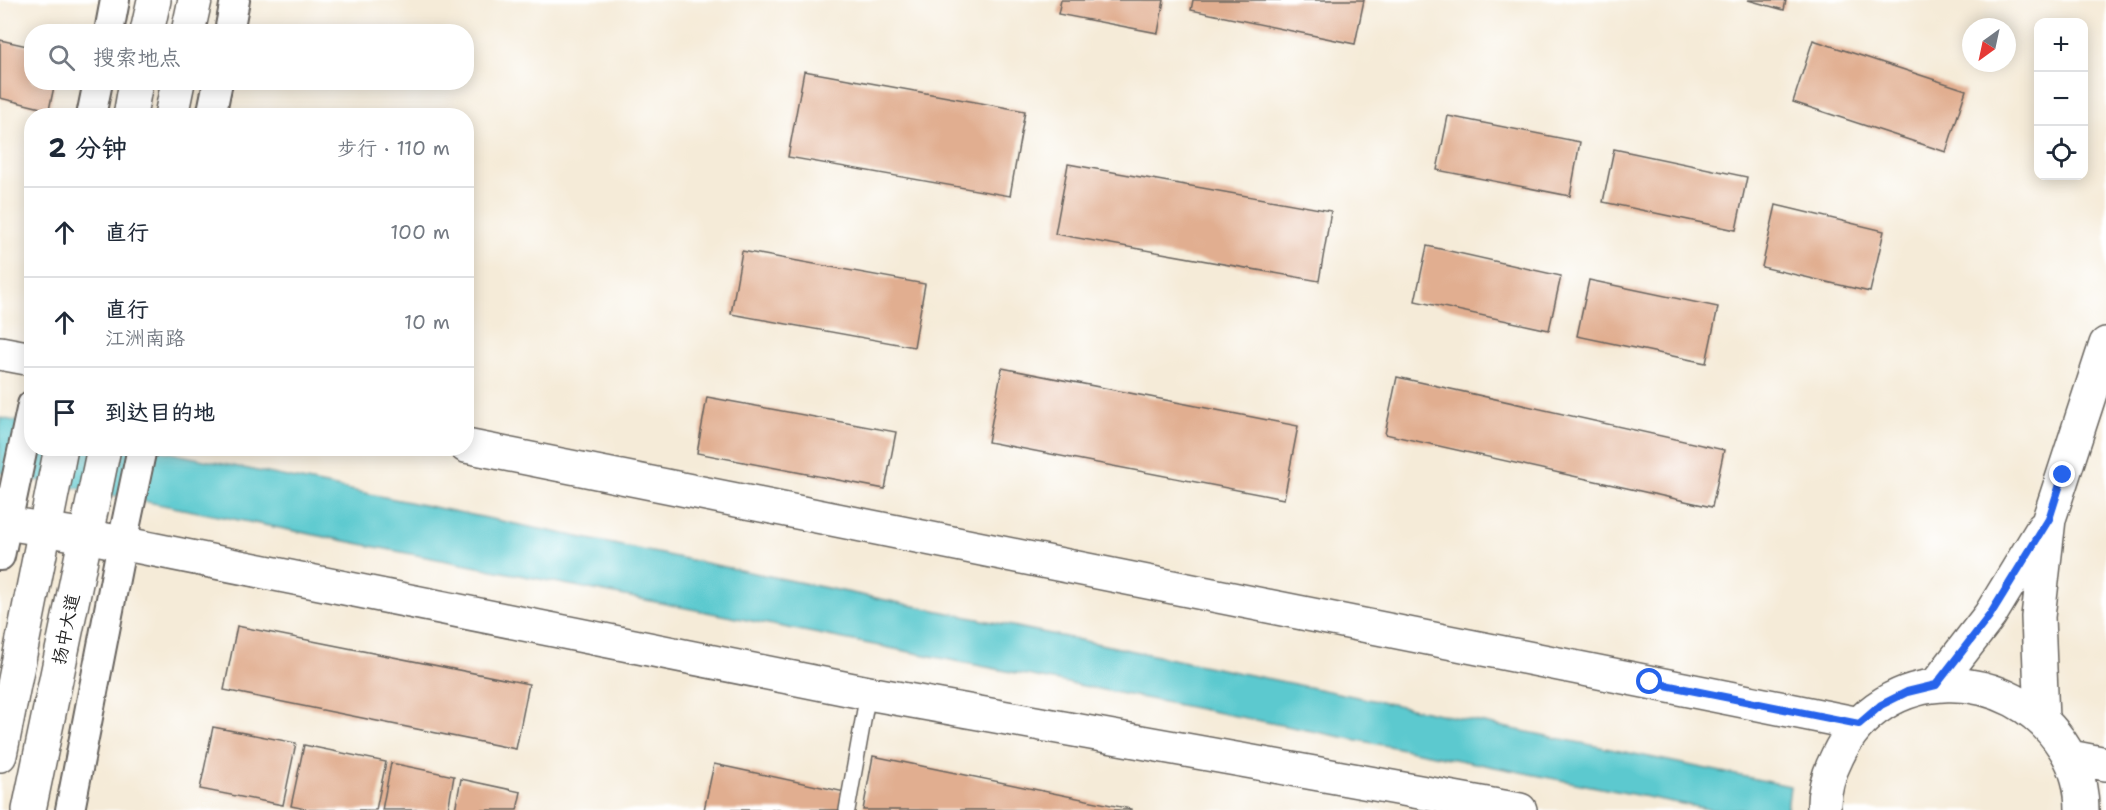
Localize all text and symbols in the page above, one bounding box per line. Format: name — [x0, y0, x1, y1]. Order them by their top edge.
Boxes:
north arrow — [1962, 18, 2016, 72]
map controls — [2034, 18, 2088, 180]
button: + — [2034, 18, 2088, 72]
search box — [24, 24, 474, 90]
icon: search — [45, 41, 78, 74]
text: 搜索地点 — [93, 43, 181, 72]
button: − — [2034, 72, 2088, 126]
button: locate — [2034, 126, 2088, 180]
text: 2 分钟 — [48, 130, 127, 165]
text: 步行 · 110 m — [337, 135, 450, 161]
icon: ahead — [48, 216, 81, 249]
text: 直行 — [105, 218, 149, 247]
text: 100 m — [390, 219, 450, 245]
text: 直行 — [105, 295, 149, 324]
icon: ahead — [48, 306, 81, 339]
text: 10 m — [404, 309, 450, 335]
text: 江洲南路 — [105, 325, 185, 351]
icon: arrive — [48, 396, 81, 429]
text: 到达目的地 — [105, 398, 215, 427]
route end — [2049, 461, 2075, 487]
street label: 扬中大道 — [47, 591, 85, 667]
route start — [1636, 668, 1662, 694]

